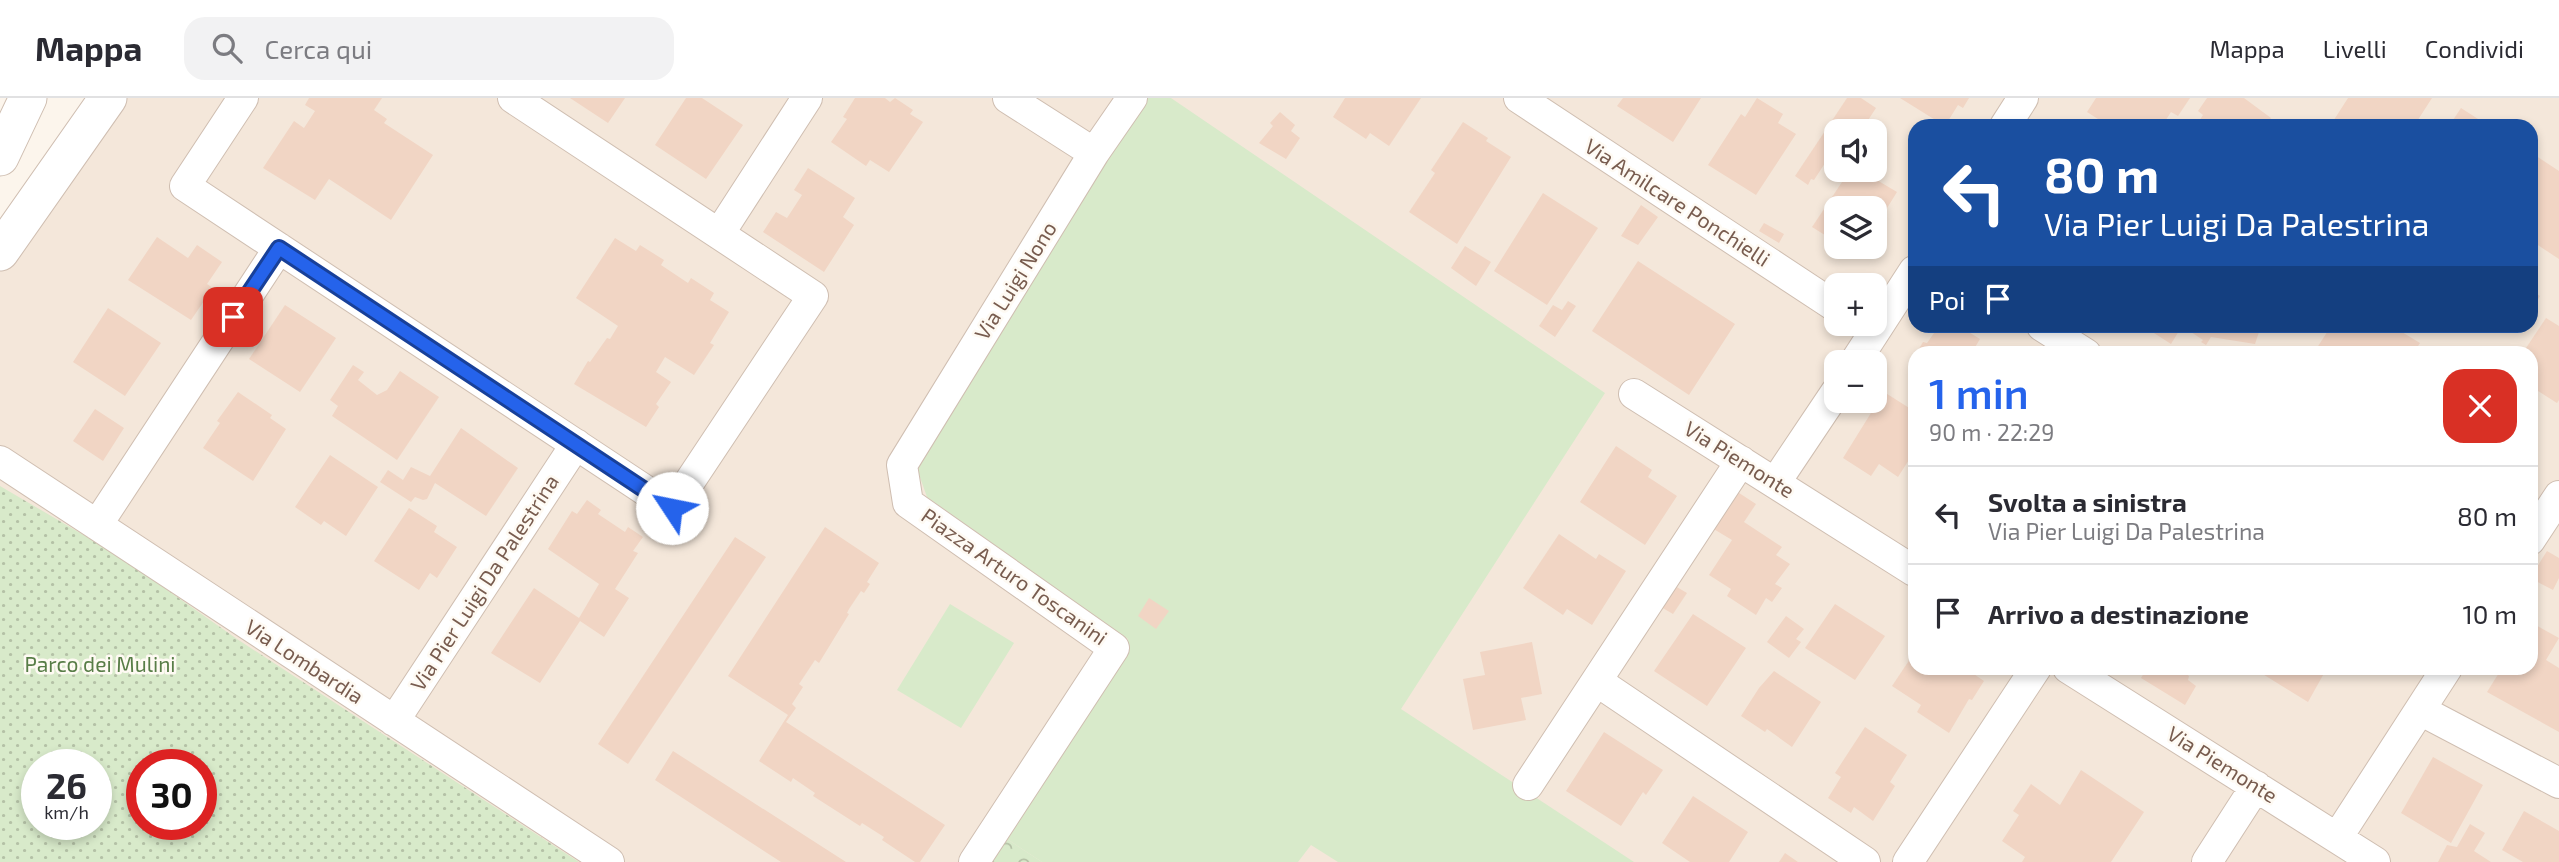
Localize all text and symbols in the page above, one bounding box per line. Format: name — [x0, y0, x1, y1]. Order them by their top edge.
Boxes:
search box — [184, 17, 674, 80]
text: Mappa — [35, 28, 142, 68]
icon: search — [208, 29, 246, 67]
text: Cerca qui — [264, 33, 372, 64]
text: Mappa — [2209, 34, 2285, 63]
text: Livelli — [2323, 34, 2387, 63]
text: Condividi — [2425, 34, 2524, 63]
map controls — [1824, 119, 1887, 413]
button: sound — [1824, 119, 1887, 182]
street label: Via Amilcare Ponchielli — [1581, 133, 1775, 271]
text: 80 m — [2044, 144, 2159, 203]
icon: left — [1929, 147, 2020, 238]
button: layers — [1824, 196, 1887, 259]
text: Via Pier Luigi Da Palestrina — [2044, 204, 2429, 242]
street label: Via Luigi Nono — [968, 216, 1061, 344]
button: + — [1824, 273, 1887, 336]
icon: arrive — [1979, 280, 2017, 318]
text: Poi — [1929, 284, 1965, 315]
pin — [203, 287, 263, 347]
icon: arrive — [214, 298, 252, 336]
button: − — [1824, 350, 1887, 413]
text: 1 min — [1929, 367, 2029, 417]
button: close — [2443, 369, 2517, 443]
street label: Via Piemonte — [1680, 415, 1799, 502]
text: 90 m · 22:29 — [1929, 418, 2054, 446]
street label: Via Pier Luigi Da Palestrina — [404, 469, 563, 695]
position arrow — [635, 471, 709, 545]
text: Svolta a sinistra — [1988, 486, 2187, 517]
icon: left — [1929, 496, 1967, 534]
text: 80 m — [2457, 500, 2517, 531]
street label: Piazza Arturo Toscanini — [917, 502, 1113, 649]
text: Via Pier Luigi Da Palestrina — [1988, 517, 2265, 545]
icon: arrive — [1929, 594, 1967, 632]
text: Arrivo a destinazione — [1988, 598, 2249, 629]
text: 10 m — [2462, 598, 2517, 629]
street label: Via Lombardia — [241, 613, 369, 708]
park label: Parco dei Mulini — [24, 651, 176, 676]
street label: Via Piemonte — [2163, 720, 2282, 807]
speed limit sign: 30 — [126, 749, 217, 840]
text: 26 — [46, 764, 87, 806]
text: km/h — [44, 801, 89, 823]

